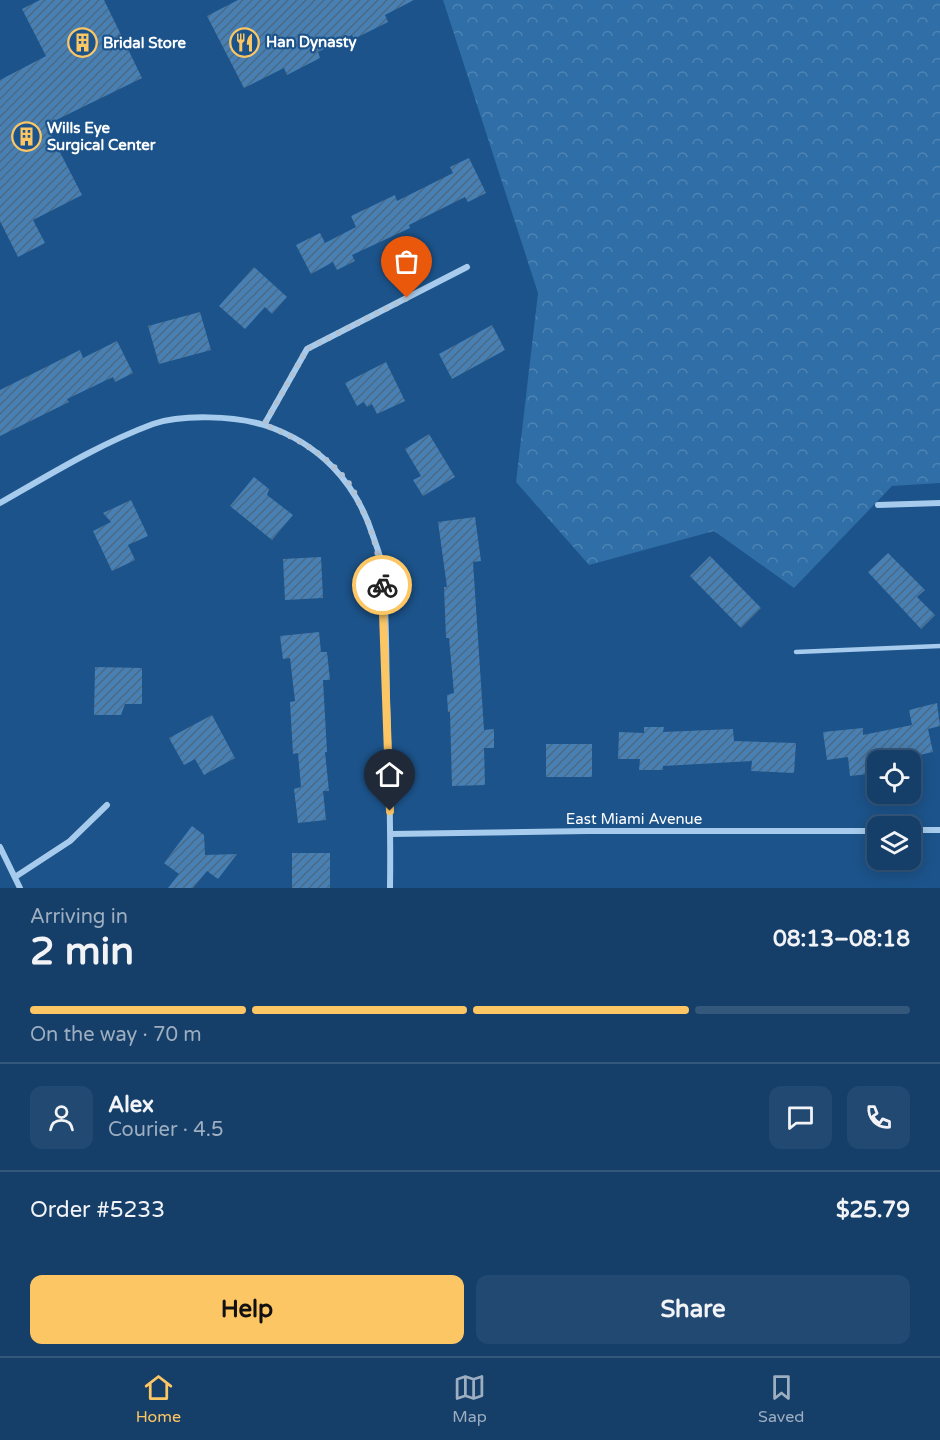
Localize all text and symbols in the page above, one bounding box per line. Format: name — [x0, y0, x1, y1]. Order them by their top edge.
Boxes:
restaurant icon: Han Dynasty — [229, 26, 261, 58]
building icon: Bridal Store — [66, 27, 98, 59]
place label: Han Dynasty — [266, 33, 357, 52]
place label: Bridal Store — [103, 34, 186, 52]
place label: Wills Eye Surgical Center — [47, 119, 156, 155]
building icon: Wills Eye Surgical Center — [10, 121, 42, 153]
pin — [381, 236, 432, 298]
icon: bag — [390, 245, 423, 278]
courier — [352, 555, 412, 615]
icon: bike — [366, 569, 399, 602]
pin — [364, 749, 415, 811]
map controls — [867, 750, 921, 870]
button: locate — [867, 750, 921, 804]
icon: home — [373, 758, 406, 791]
street label: East Miami Avenue — [566, 810, 702, 828]
button: layers — [867, 816, 921, 870]
text: Arriving in — [30, 905, 128, 929]
text: 08:13–08:18 — [773, 926, 910, 952]
text: 2 min — [30, 928, 134, 975]
text: On the way · 70 m — [30, 1023, 202, 1047]
button: person — [30, 1086, 93, 1149]
button: chat — [769, 1086, 832, 1149]
button: phone — [847, 1086, 910, 1149]
text: Alex — [108, 1092, 154, 1118]
text: Courier · 4.5 — [108, 1118, 223, 1142]
text: Order #5233 — [30, 1197, 165, 1223]
text: $25.79 — [836, 1197, 910, 1223]
button: Help — [30, 1275, 464, 1344]
button: Share — [476, 1275, 910, 1344]
tab: Home — [136, 1371, 181, 1427]
tab: Map — [452, 1371, 487, 1427]
tab: Saved — [758, 1371, 804, 1427]

